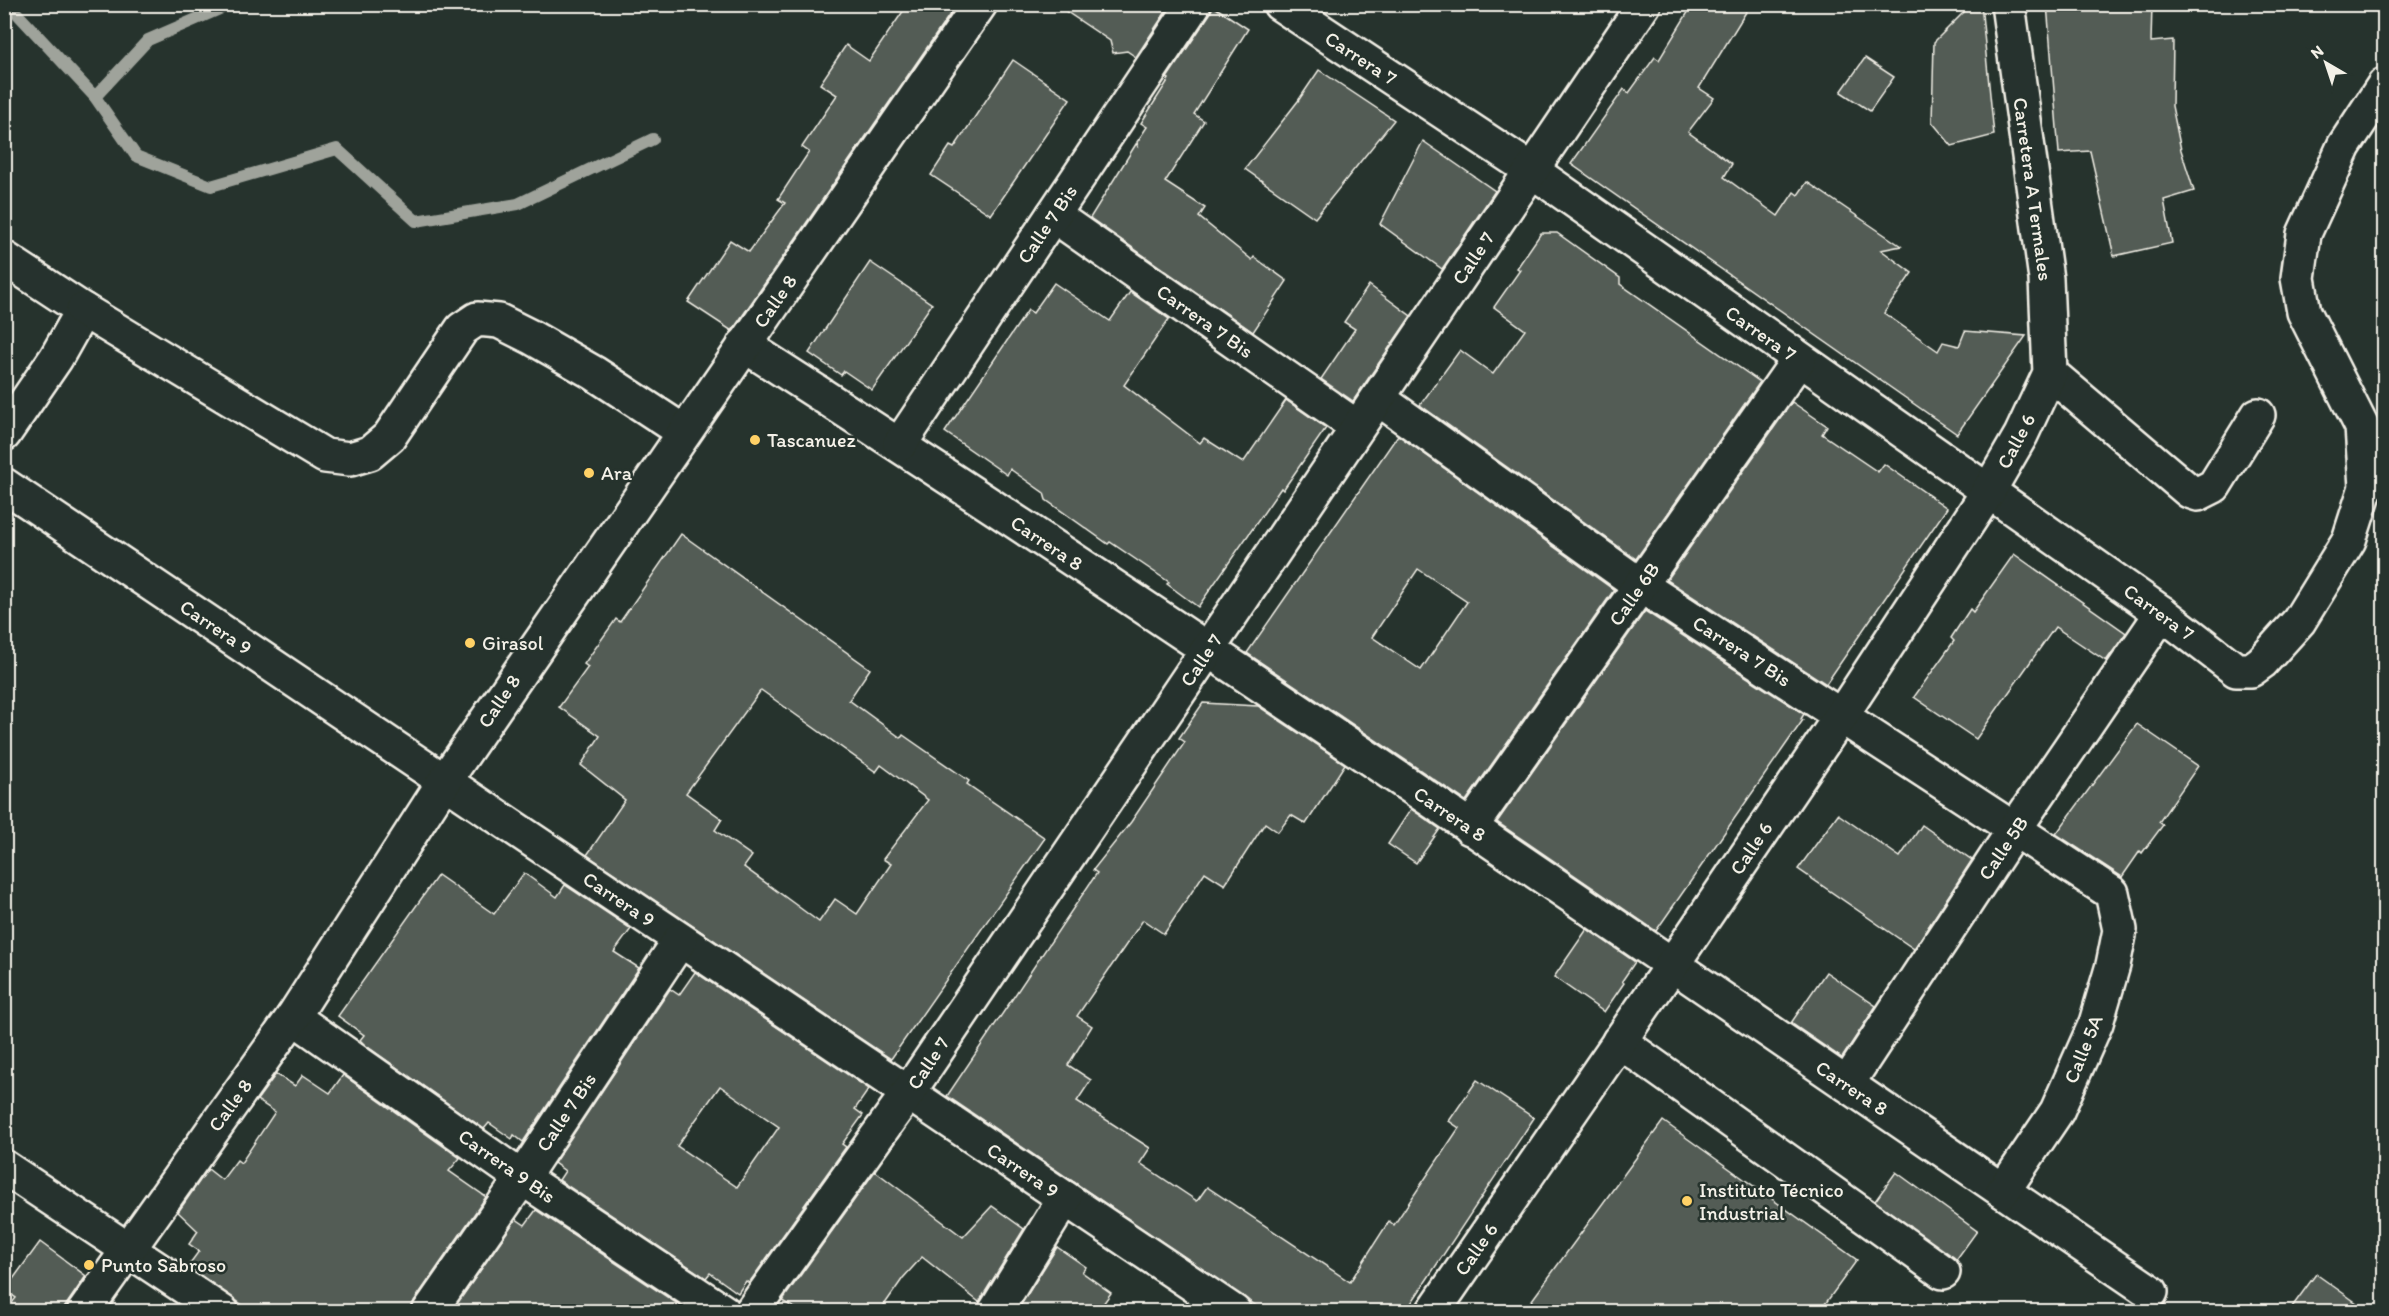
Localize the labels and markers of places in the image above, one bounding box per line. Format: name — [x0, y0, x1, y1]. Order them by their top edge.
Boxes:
place label: Tascanuez — [767, 428, 856, 452]
marker: Tascanuez — [748, 433, 762, 447]
place label: Ara — [601, 461, 633, 485]
marker: Ara — [582, 466, 596, 480]
place label: Girasol — [482, 631, 544, 655]
marker: Girasol — [463, 636, 477, 650]
place label: Instituto Técnico Industrial — [1699, 1178, 1844, 1225]
marker: Instituto Técnico Industrial — [1680, 1194, 1694, 1208]
place label: Punto Sabroso — [101, 1253, 226, 1277]
marker: Punto Sabroso — [82, 1258, 96, 1272]

